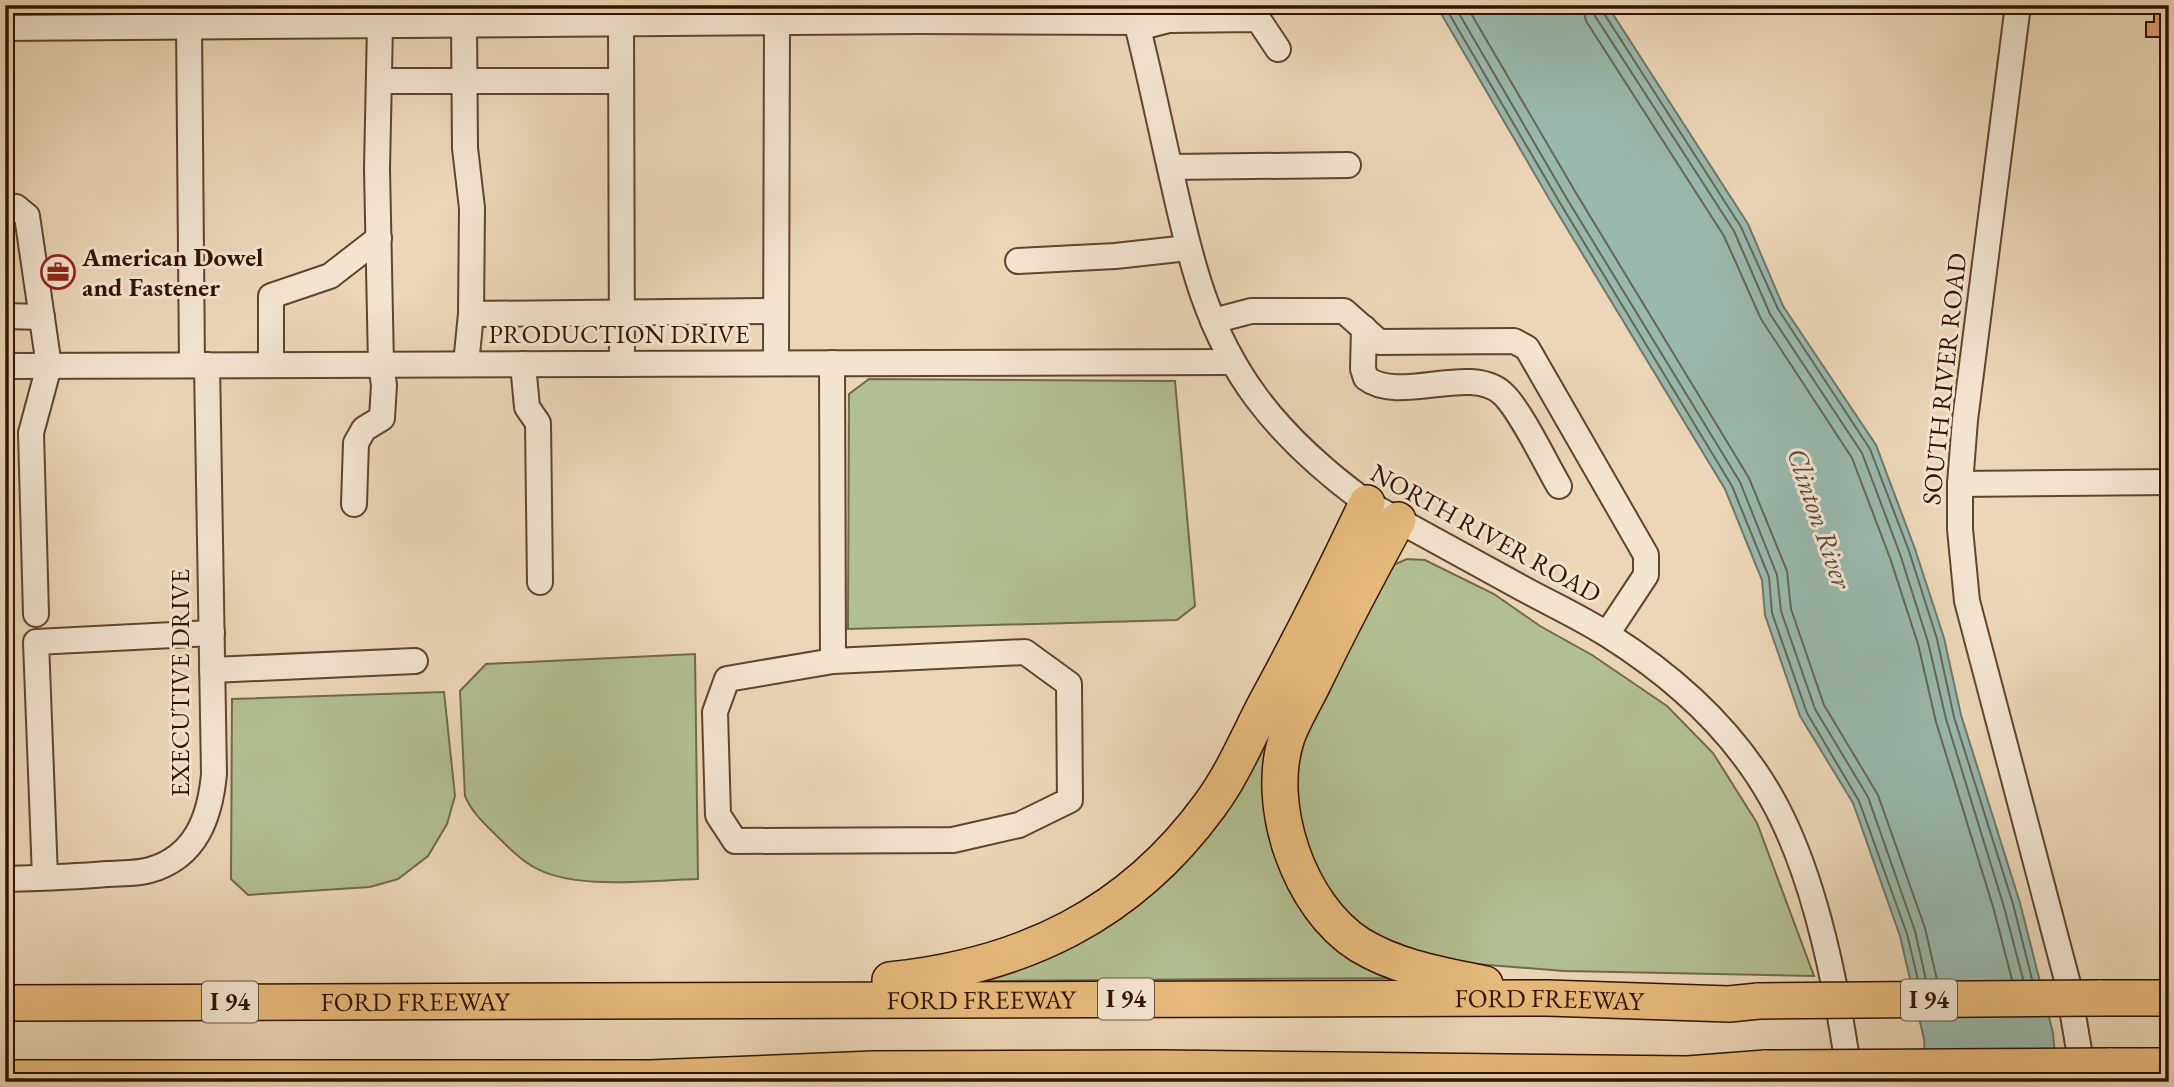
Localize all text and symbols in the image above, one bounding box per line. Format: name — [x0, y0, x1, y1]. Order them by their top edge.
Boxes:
place label: American Dowel and Fastener — [81, 240, 264, 304]
street label: SOUTH RIVER ROAD — [1914, 251, 1974, 507]
office icon: American Dowel and Fastener — [39, 253, 77, 291]
street label: PRODUCTION DRIVE — [489, 317, 750, 351]
water label: Clinton River — [1779, 443, 1861, 594]
street label: NORTH RIVER ROAD — [1365, 455, 1607, 611]
street label: EXECUTIVE DRIVE — [163, 569, 197, 797]
road number: I 94 — [1098, 979, 1154, 1020]
road number: I 94 — [1901, 980, 1957, 1020]
street label: FORD FREEWAY — [1454, 981, 1646, 1018]
road number: I 94 — [202, 982, 258, 1022]
street label: FORD FREEWAY — [886, 983, 1078, 1017]
street label: FORD FREEWAY — [320, 984, 512, 1019]

